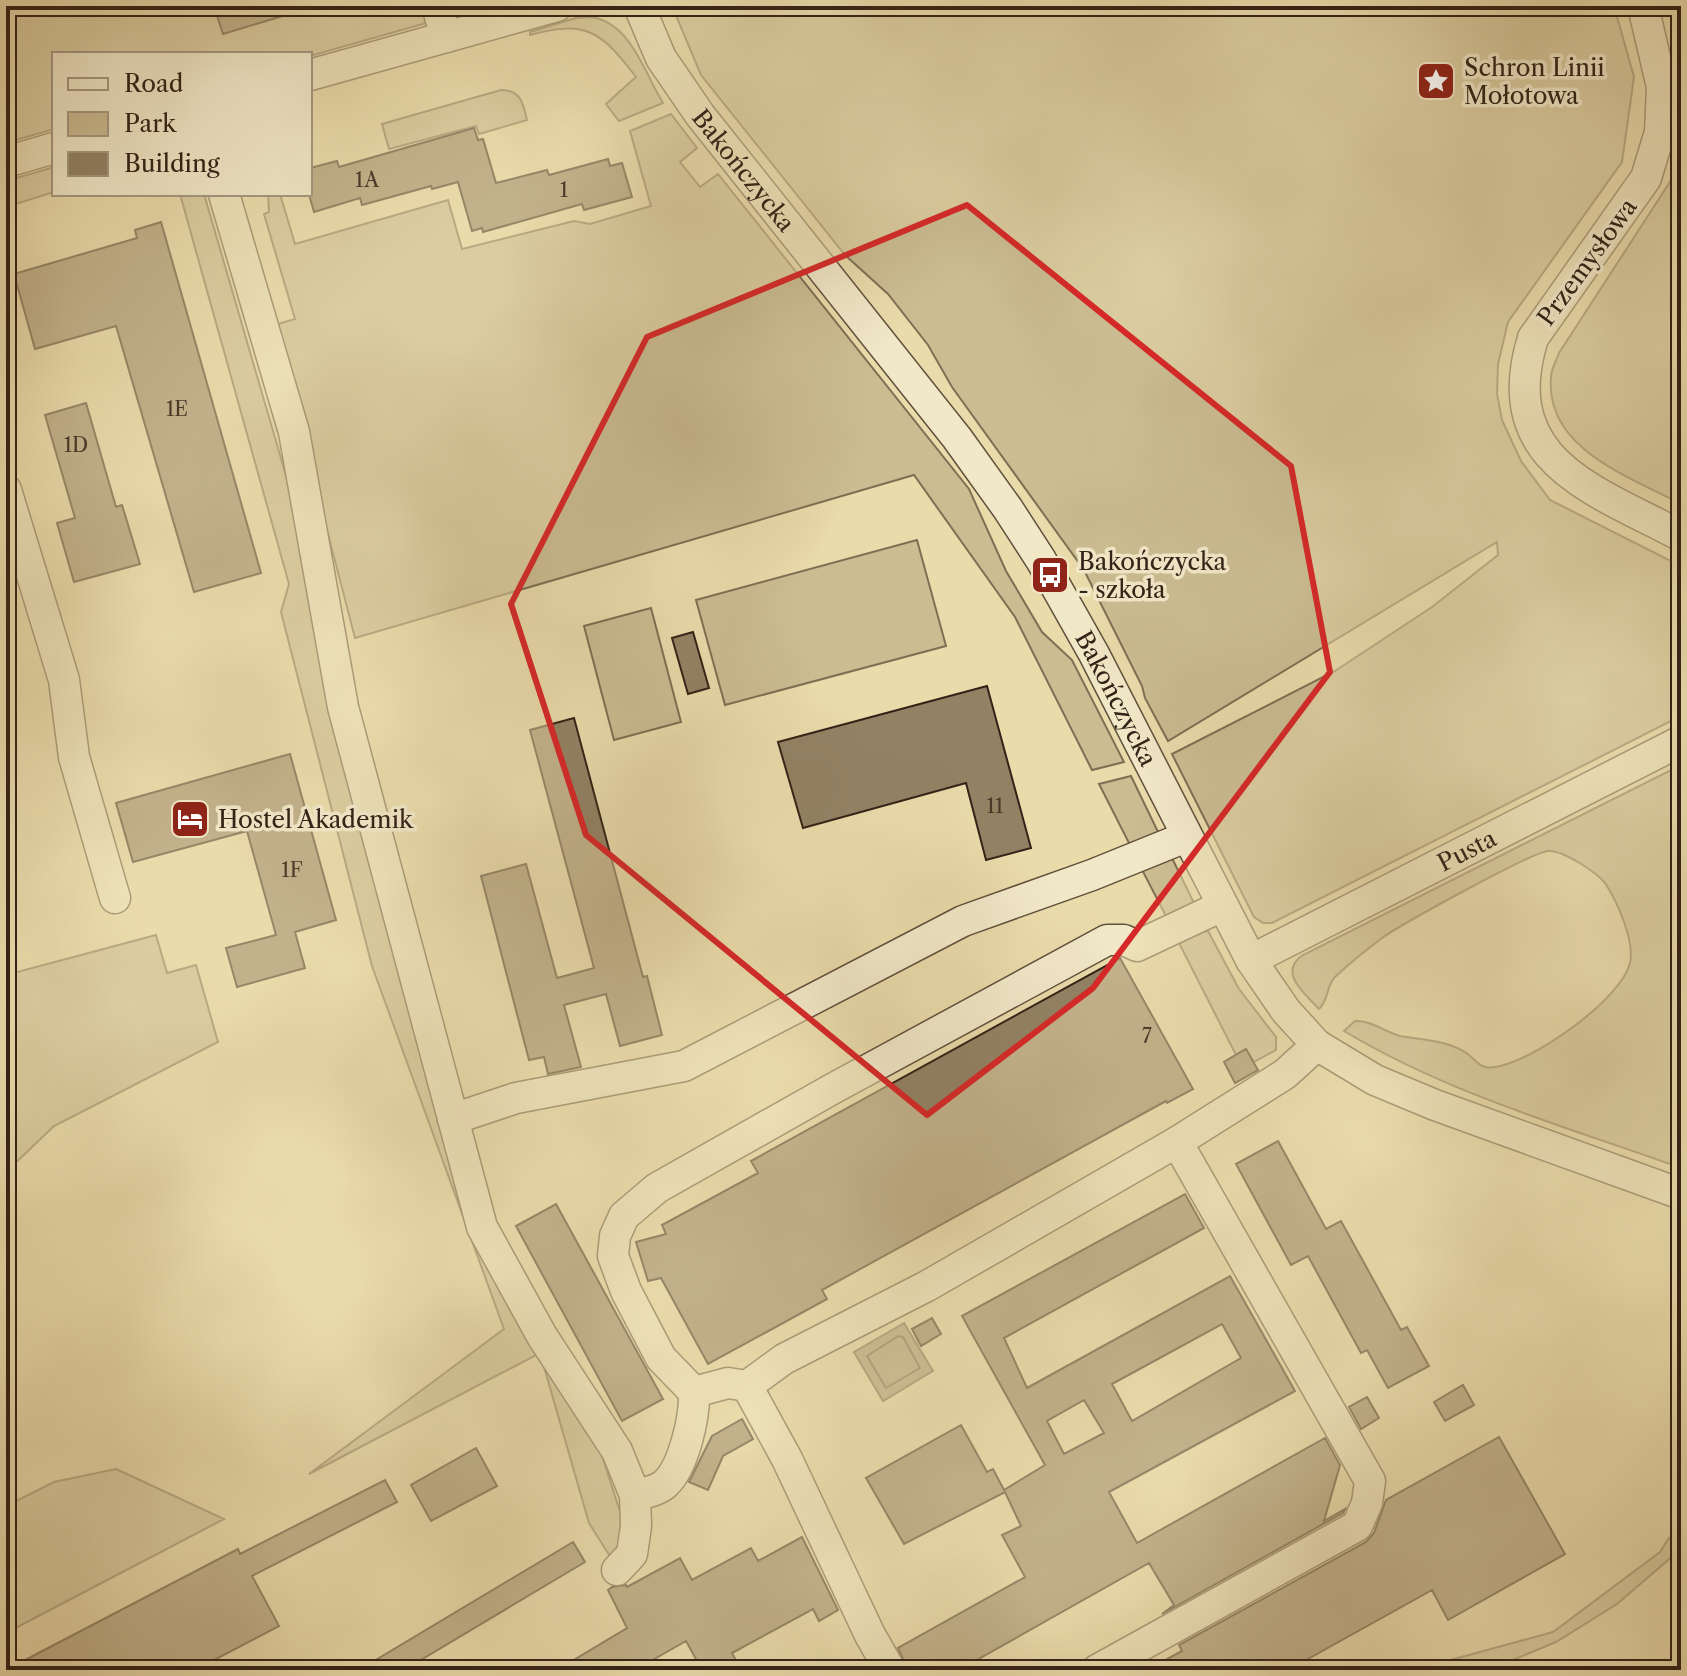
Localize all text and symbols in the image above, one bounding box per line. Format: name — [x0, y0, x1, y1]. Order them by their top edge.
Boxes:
legend — [52, 52, 312, 196]
place label: Schron Linii Mołotowa — [1464, 53, 1605, 110]
place icon: Schron Linii Mołotowa — [1415, 60, 1457, 102]
text: Road — [124, 69, 184, 98]
street label: Bakończycka — [686, 103, 802, 237]
text: Park — [124, 109, 177, 138]
text: Building — [124, 149, 220, 178]
house number: 1A — [355, 168, 380, 192]
house number: 1 — [560, 178, 569, 202]
street label: Przemysłowa — [1531, 193, 1643, 331]
house number: 1E — [166, 397, 188, 421]
house number: 1D — [64, 433, 88, 457]
place label: Bakończycka - szkoła — [1078, 547, 1226, 604]
bus stop icon: Bakończycka - szkoła — [1029, 554, 1071, 596]
street label: Bakończycka — [1069, 626, 1164, 771]
house number: 11 — [987, 794, 1004, 818]
hotel icon: Hostel Akademik — [169, 798, 211, 840]
place label: Hostel Akademik — [218, 805, 414, 834]
street label: Pusta — [1432, 823, 1501, 877]
house number: 1F — [281, 858, 303, 882]
house number: 7 — [1142, 1024, 1152, 1048]

